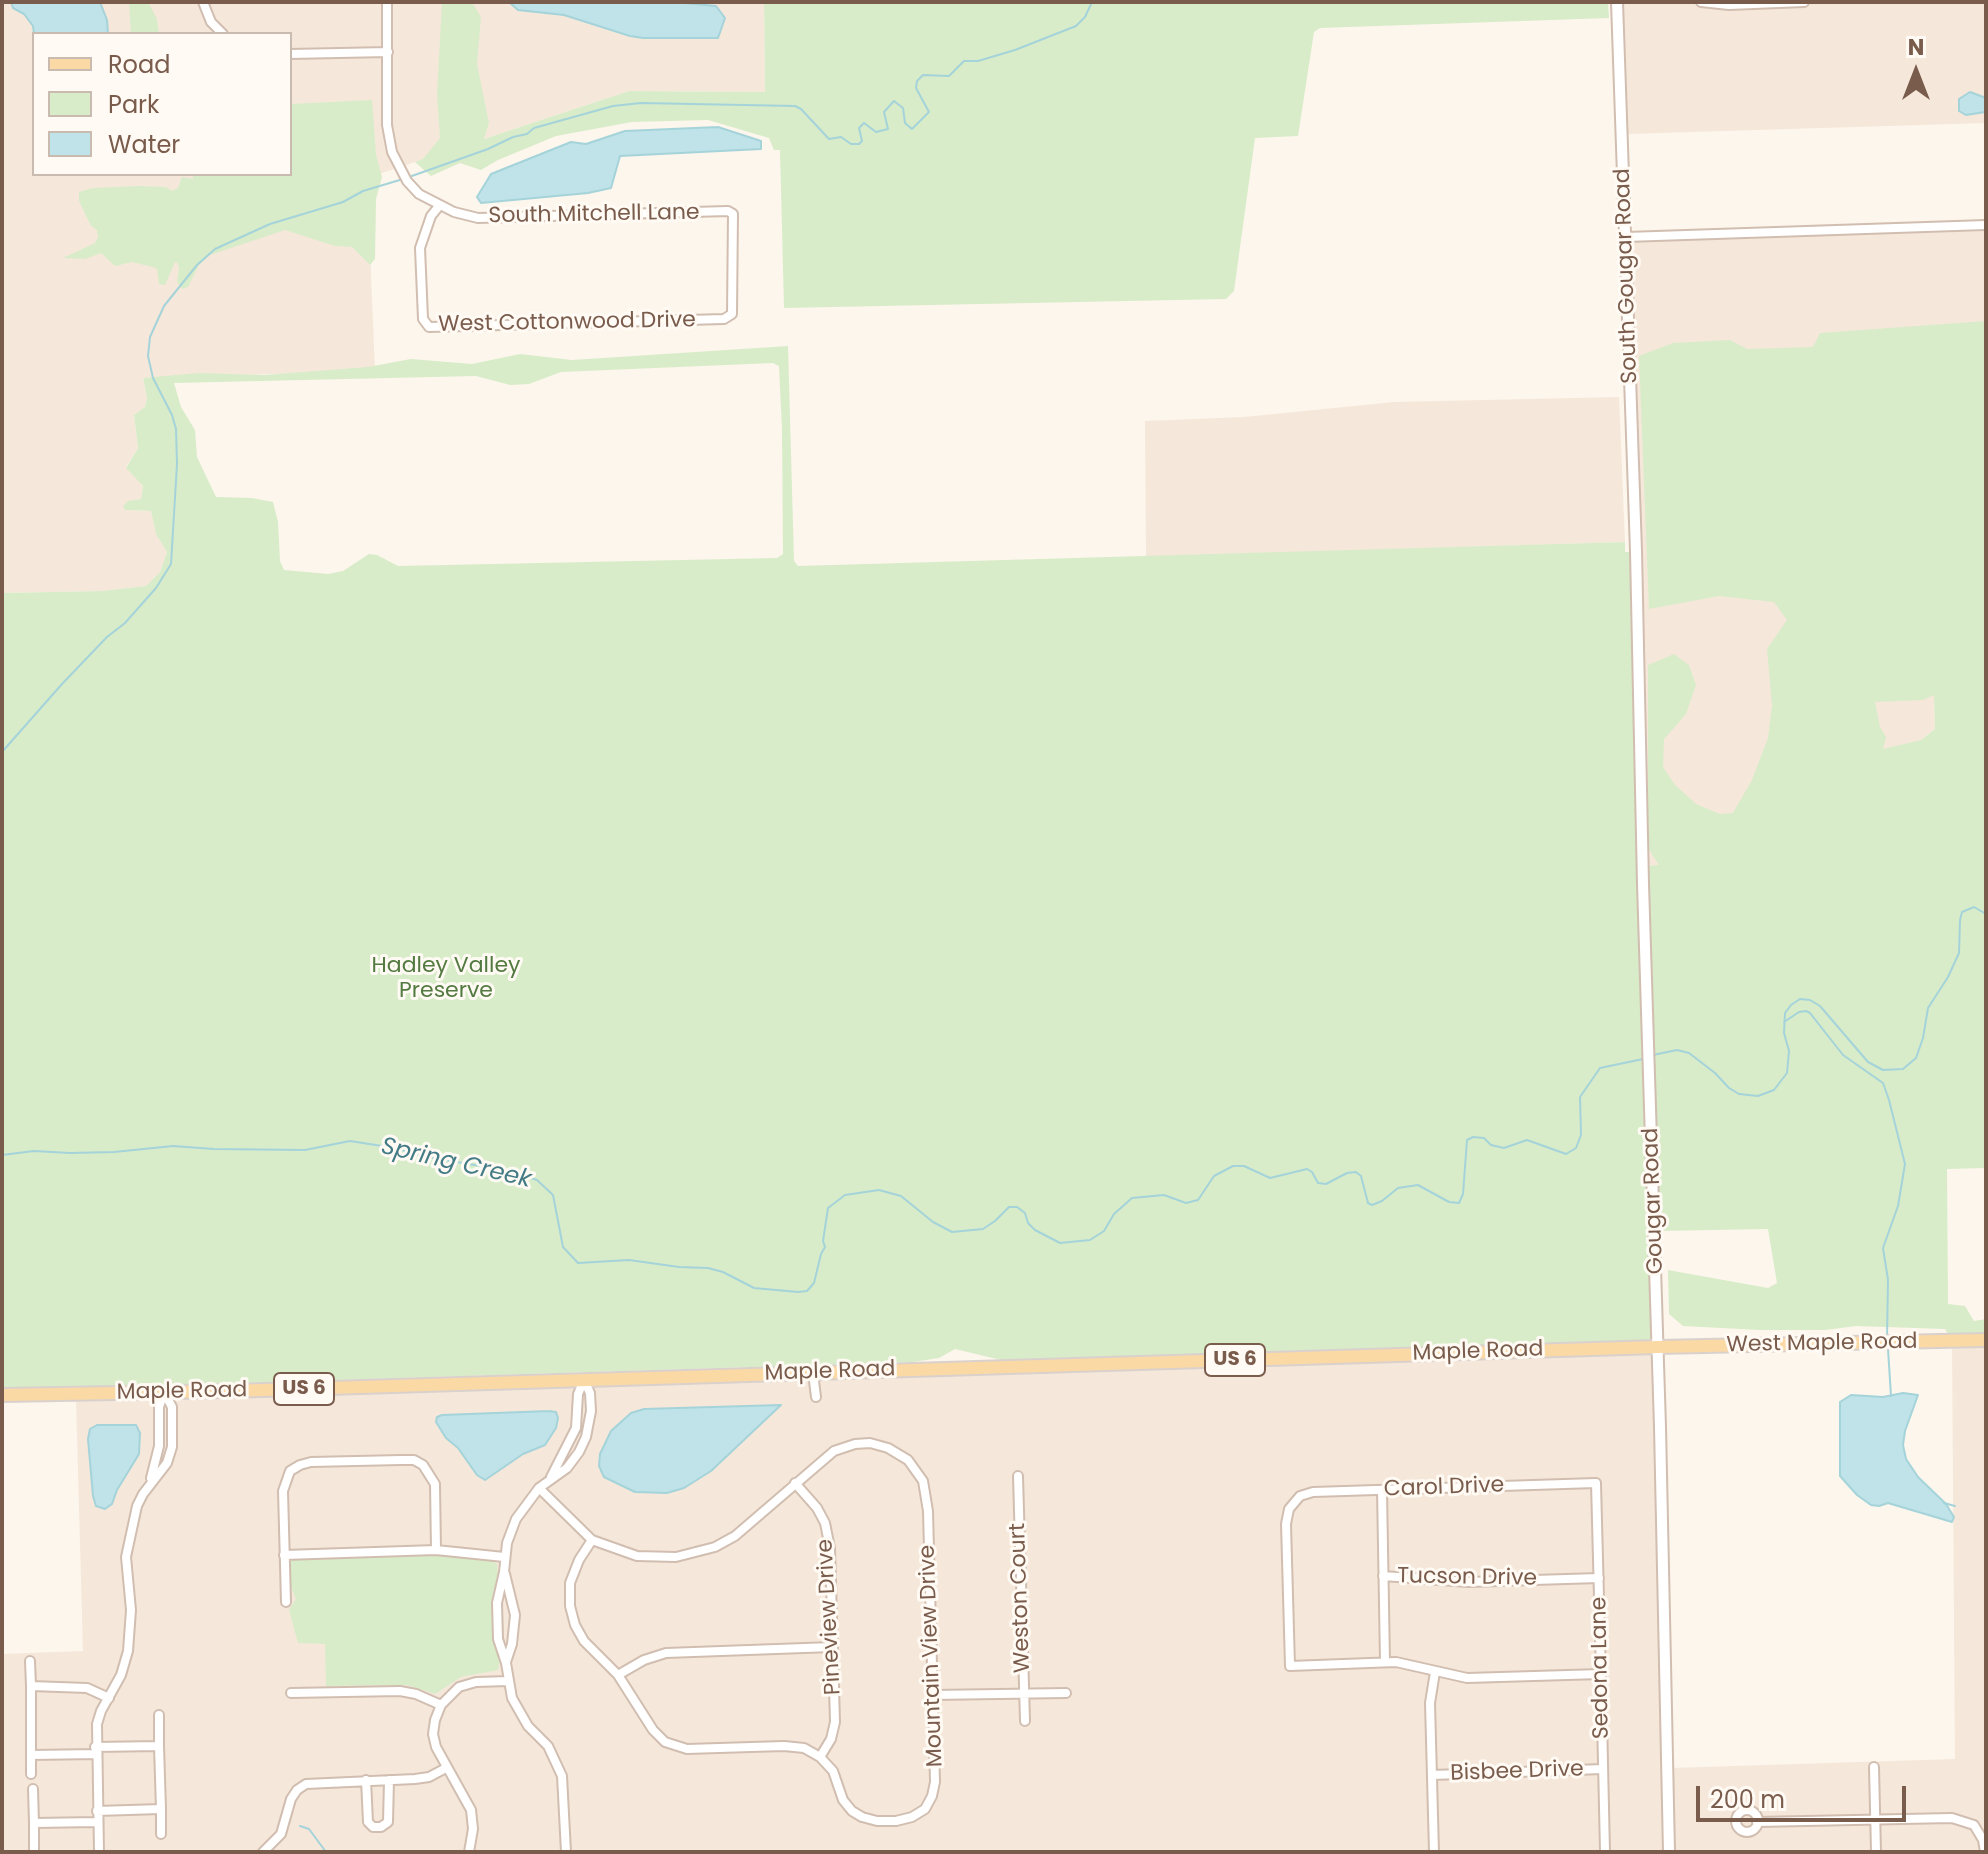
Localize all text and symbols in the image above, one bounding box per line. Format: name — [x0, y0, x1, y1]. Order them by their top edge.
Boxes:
legend — [32, 32, 292, 176]
north arrow — [1876, 32, 1956, 112]
text: N — [1908, 32, 1924, 63]
text: Road — [108, 48, 170, 81]
text: Park — [108, 88, 159, 121]
text: Water — [108, 128, 180, 161]
street label: South Gougar Road — [1610, 168, 1644, 384]
street label: South Mitchell Lane — [488, 200, 700, 230]
street label: West Cottonwood Drive — [438, 308, 696, 338]
park label: Hadley Valley Preserve — [372, 953, 520, 1004]
street label: Gougar Road — [1638, 1127, 1670, 1275]
water label: Spring Creek — [378, 1133, 534, 1195]
street label: West Maple Road — [1726, 1329, 1918, 1359]
street label: Maple Road — [1412, 1337, 1544, 1367]
road number: US 6 — [1205, 1344, 1265, 1376]
street label: Maple Road — [764, 1357, 896, 1387]
road number: US 6 — [274, 1373, 334, 1405]
street label: Maple Road — [116, 1378, 248, 1406]
street label: Carol Drive — [1383, 1473, 1505, 1503]
street label: Weston Court — [1005, 1523, 1037, 1673]
street label: Pineview Drive — [813, 1538, 847, 1696]
street label: Mountain View Drive — [915, 1544, 949, 1768]
street label: Tucson Drive — [1397, 1564, 1537, 1592]
street label: Sedona Lane — [1587, 1597, 1615, 1739]
street label: Bisbee Drive — [1450, 1756, 1584, 1788]
scale bar — [1700, 1770, 1910, 1820]
text: 200 m — [1710, 1783, 1785, 1816]

